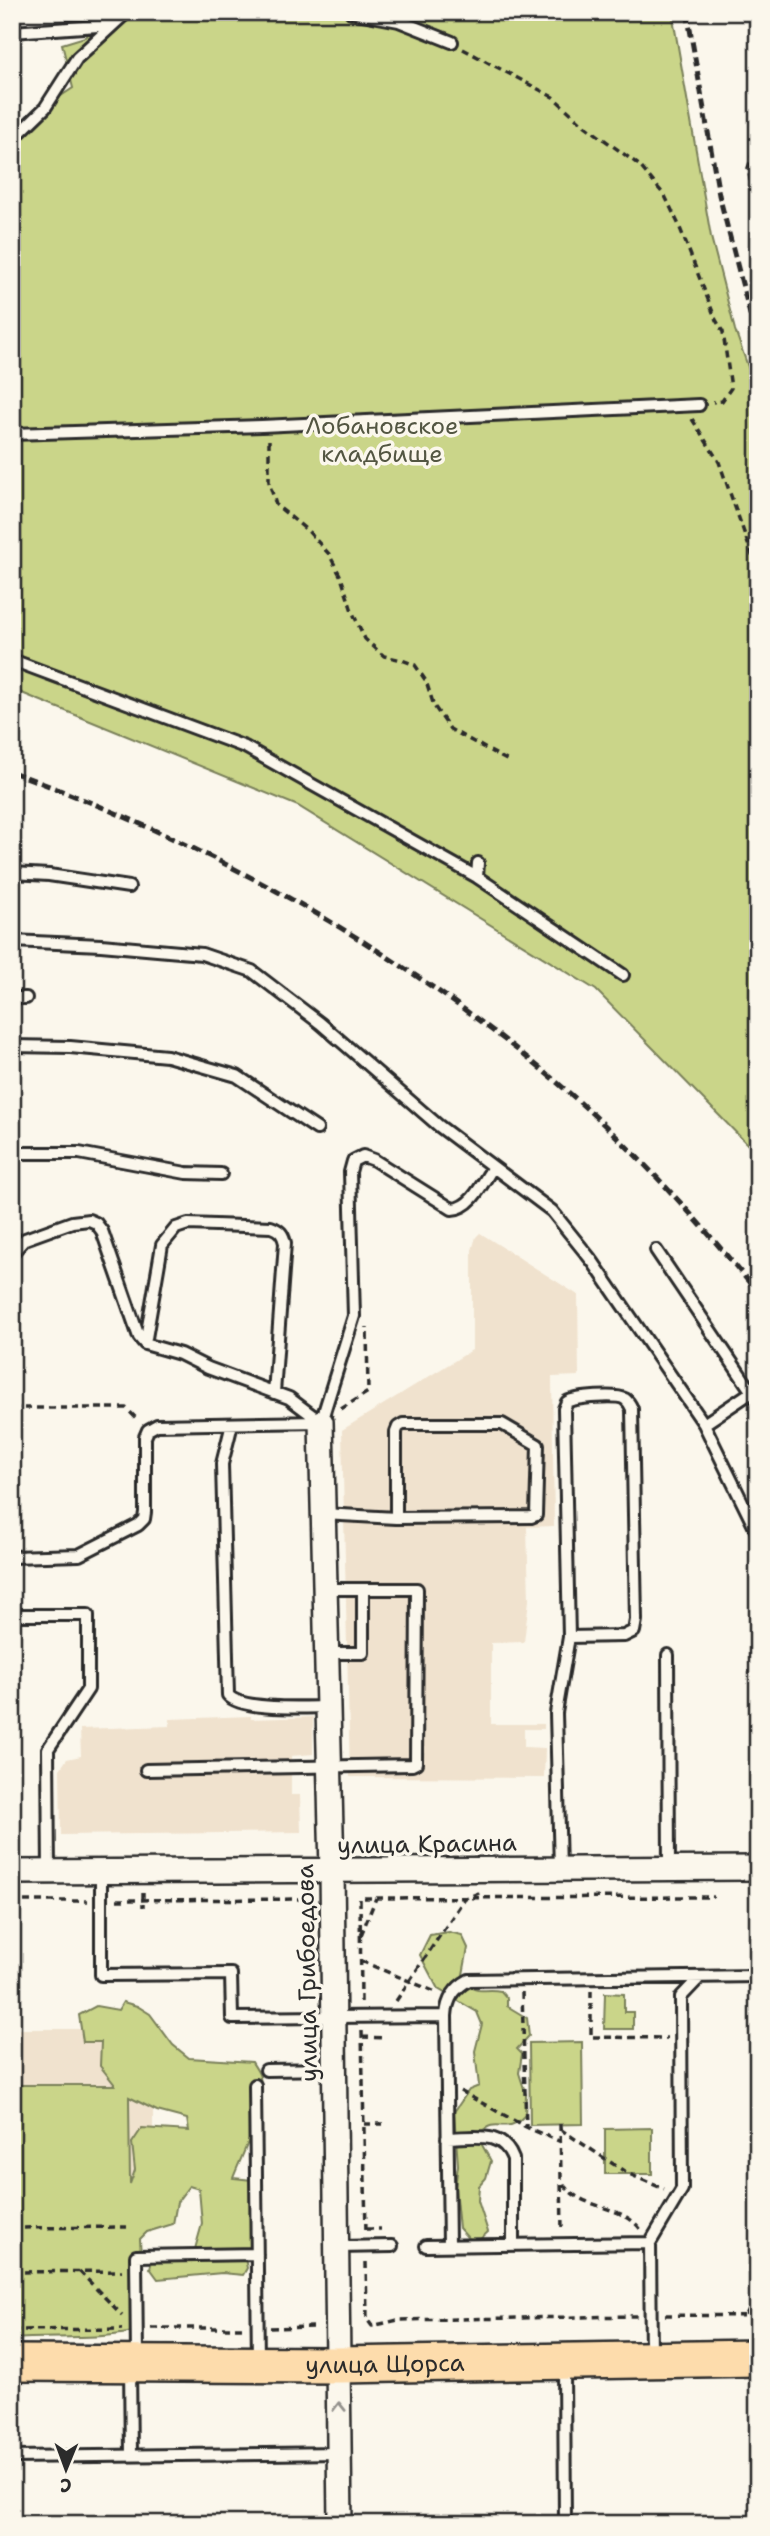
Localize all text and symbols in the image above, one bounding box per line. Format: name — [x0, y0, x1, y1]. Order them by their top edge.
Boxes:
park label: Лобановское кладбище — [305, 410, 459, 470]
street label: улица Красина — [337, 1826, 517, 1862]
street label: улица Грибоедова — [289, 1864, 325, 2082]
street label: улица Щорса — [305, 2347, 465, 2381]
one-way arrow — [331, 2401, 347, 2411]
north arrow — [32, 2434, 102, 2504]
text: С — [60, 2473, 72, 2498]

